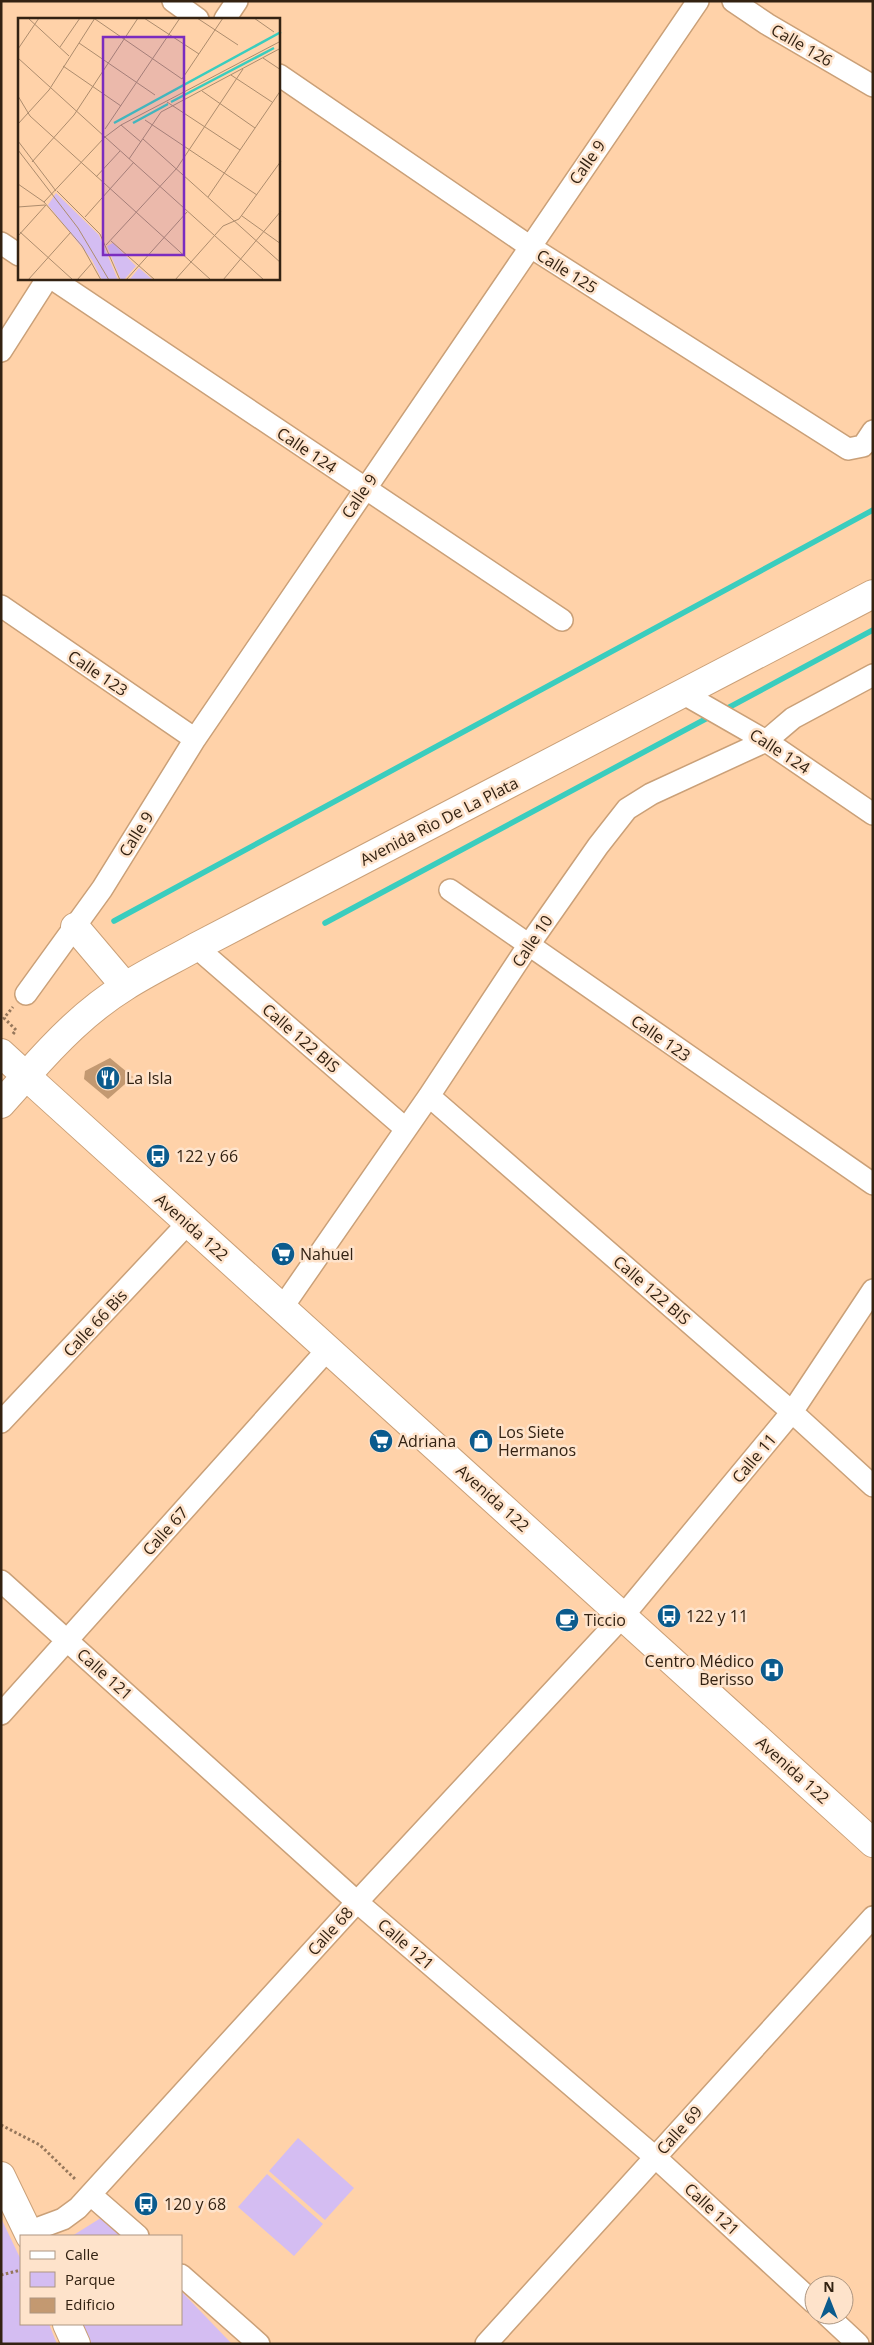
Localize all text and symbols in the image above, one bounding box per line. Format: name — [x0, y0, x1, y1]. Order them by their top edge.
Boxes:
inset map — [18, 18, 280, 280]
street label: Calle 126 — [767, 19, 837, 71]
street label: Calle 9 — [564, 135, 610, 189]
street label: Calle 125 — [532, 244, 602, 298]
street label: Calle 124 — [273, 422, 341, 478]
street label: Calle 9 — [336, 469, 382, 523]
street label: Calle 123 — [64, 645, 132, 701]
street label: Calle 124 — [746, 723, 814, 779]
street label: Avenida Rìo De La Plata — [356, 772, 522, 870]
street label: Calle 9 — [114, 807, 158, 861]
street label: Calle 10 — [507, 911, 557, 971]
street label: Calle 122 BIS — [258, 998, 344, 1078]
street label: Calle 123 — [627, 1010, 695, 1066]
restaurant icon: La Isla — [95, 1065, 121, 1091]
place label: La Isla — [126, 1067, 172, 1089]
bus stop icon: 122 y 66 — [145, 1143, 171, 1169]
place label: 122 y 66 — [176, 1145, 238, 1167]
street label: Avenida 122 — [151, 1188, 233, 1266]
supermarket icon: Nahuel — [270, 1241, 296, 1267]
place label: Nahuel — [300, 1243, 354, 1265]
street label: Calle 122 BIS — [609, 1250, 695, 1330]
street label: Calle 66 Bis — [58, 1285, 132, 1361]
place label: Los Siete Hermanos — [498, 1421, 576, 1461]
supermarket icon: Adriana — [368, 1428, 394, 1454]
shop icon: Los Siete Hermanos — [468, 1428, 494, 1454]
street label: Calle 11 — [727, 1429, 781, 1487]
place label: Adriana — [398, 1430, 456, 1452]
street label: Avenida 122 — [452, 1459, 534, 1537]
street label: Calle 67 — [137, 1502, 193, 1560]
bus stop icon: 122 y 11 — [656, 1603, 682, 1629]
place label: 122 y 11 — [686, 1605, 748, 1627]
cafe icon: Ticcio — [554, 1607, 580, 1633]
place label: Ticcio — [584, 1609, 626, 1631]
street label: Calle 121 — [73, 1643, 137, 1705]
place label: Centro Médico Berisso — [645, 1650, 754, 1690]
hospital icon: Centro Médico Berisso — [759, 1657, 785, 1683]
street label: Avenida 122 — [752, 1731, 834, 1809]
street label: Calle 68 — [302, 1902, 358, 1960]
street label: Calle 121 — [373, 1914, 439, 1974]
street label: Calle 69 — [651, 2101, 707, 2159]
street label: Calle 121 — [680, 2178, 744, 2240]
bus stop icon: 120 y 68 — [133, 2191, 159, 2217]
place label: 120 y 68 — [164, 2193, 226, 2215]
legend — [20, 2235, 182, 2325]
text: Calle — [65, 2244, 99, 2264]
text: Parque — [65, 2269, 115, 2289]
north arrow — [804, 2275, 854, 2325]
text: N — [823, 2277, 835, 2296]
text: Edificio — [65, 2294, 115, 2314]

